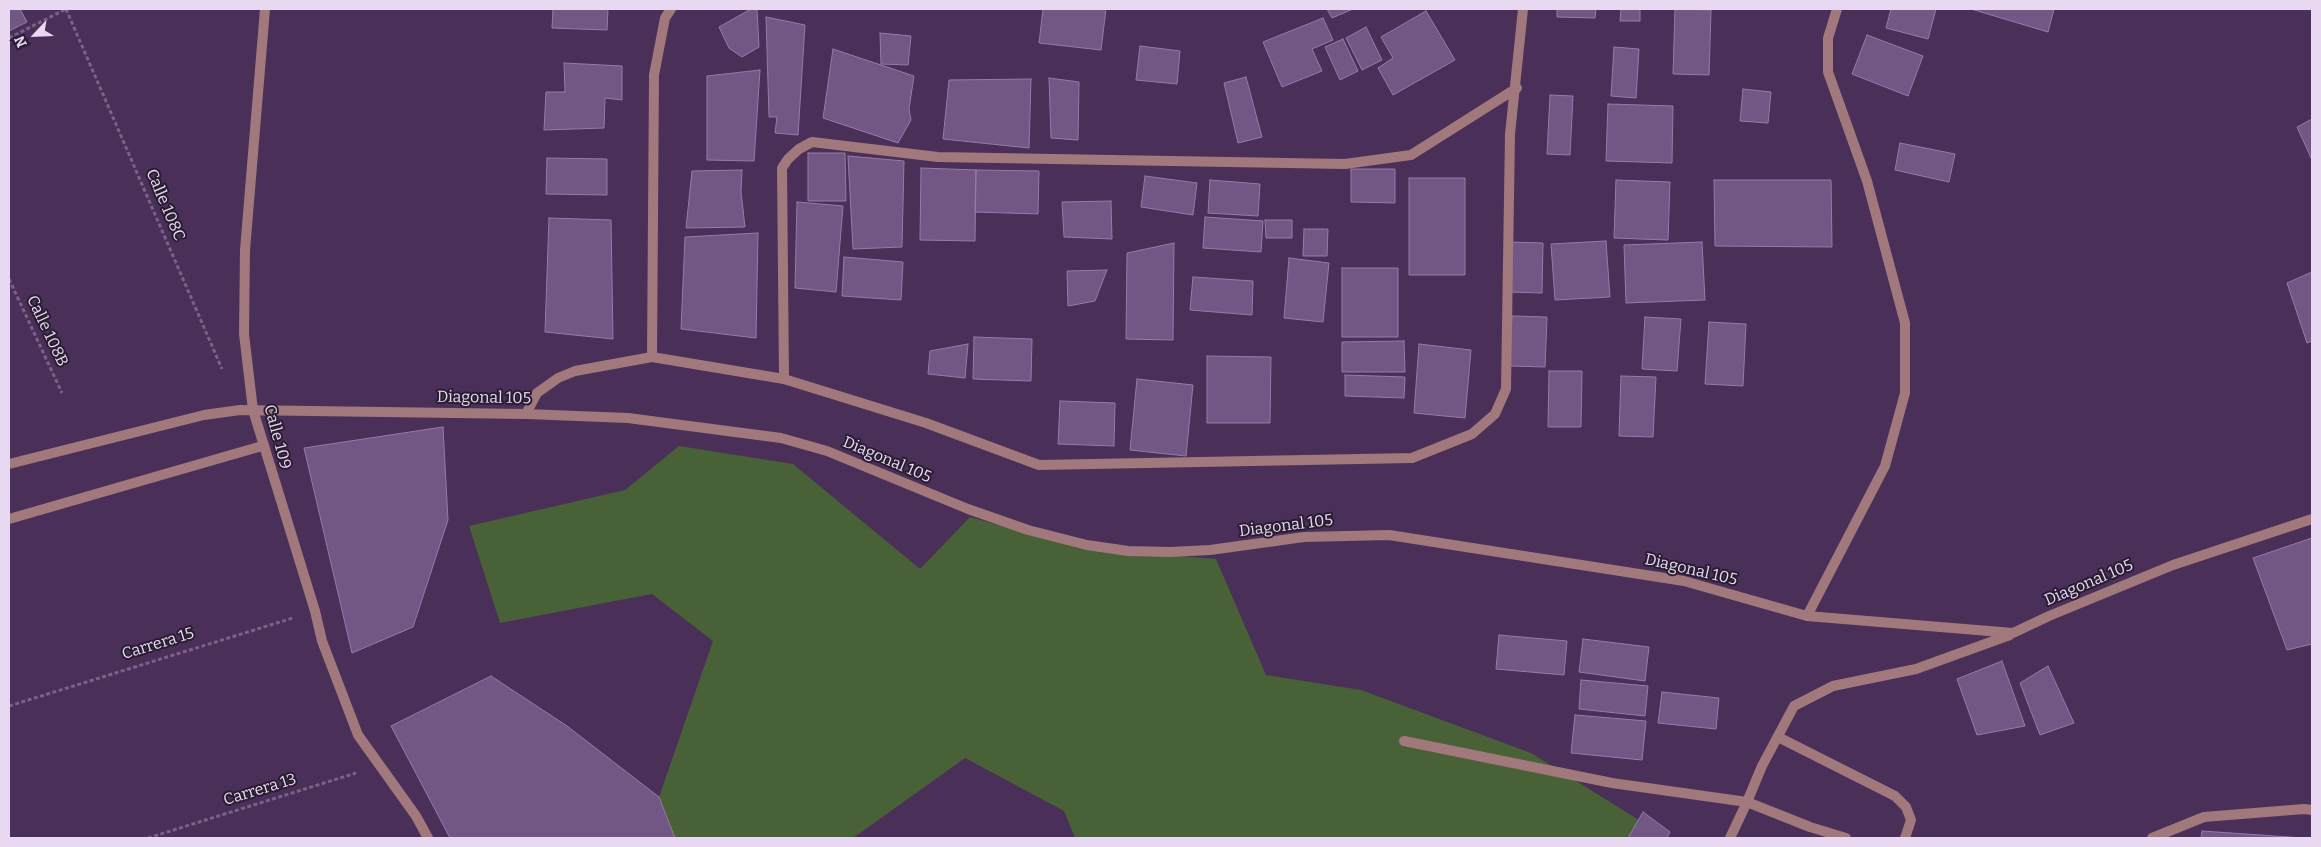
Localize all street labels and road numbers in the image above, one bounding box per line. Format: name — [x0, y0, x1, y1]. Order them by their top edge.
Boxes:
street label: Calle 108C — [141, 166, 189, 244]
street label: Calle 108B — [22, 292, 72, 370]
street label: Diagonal 105 — [437, 388, 531, 408]
street label: Calle 109 — [259, 403, 295, 471]
street label: Diagonal 105 — [840, 433, 934, 487]
street label: Diagonal 105 — [1238, 511, 1334, 541]
street label: Diagonal 105 — [1643, 550, 1739, 590]
street label: Diagonal 105 — [2042, 556, 2136, 610]
street label: Carrera 15 — [120, 624, 196, 664]
street label: Carrera 13 — [221, 770, 299, 810]

